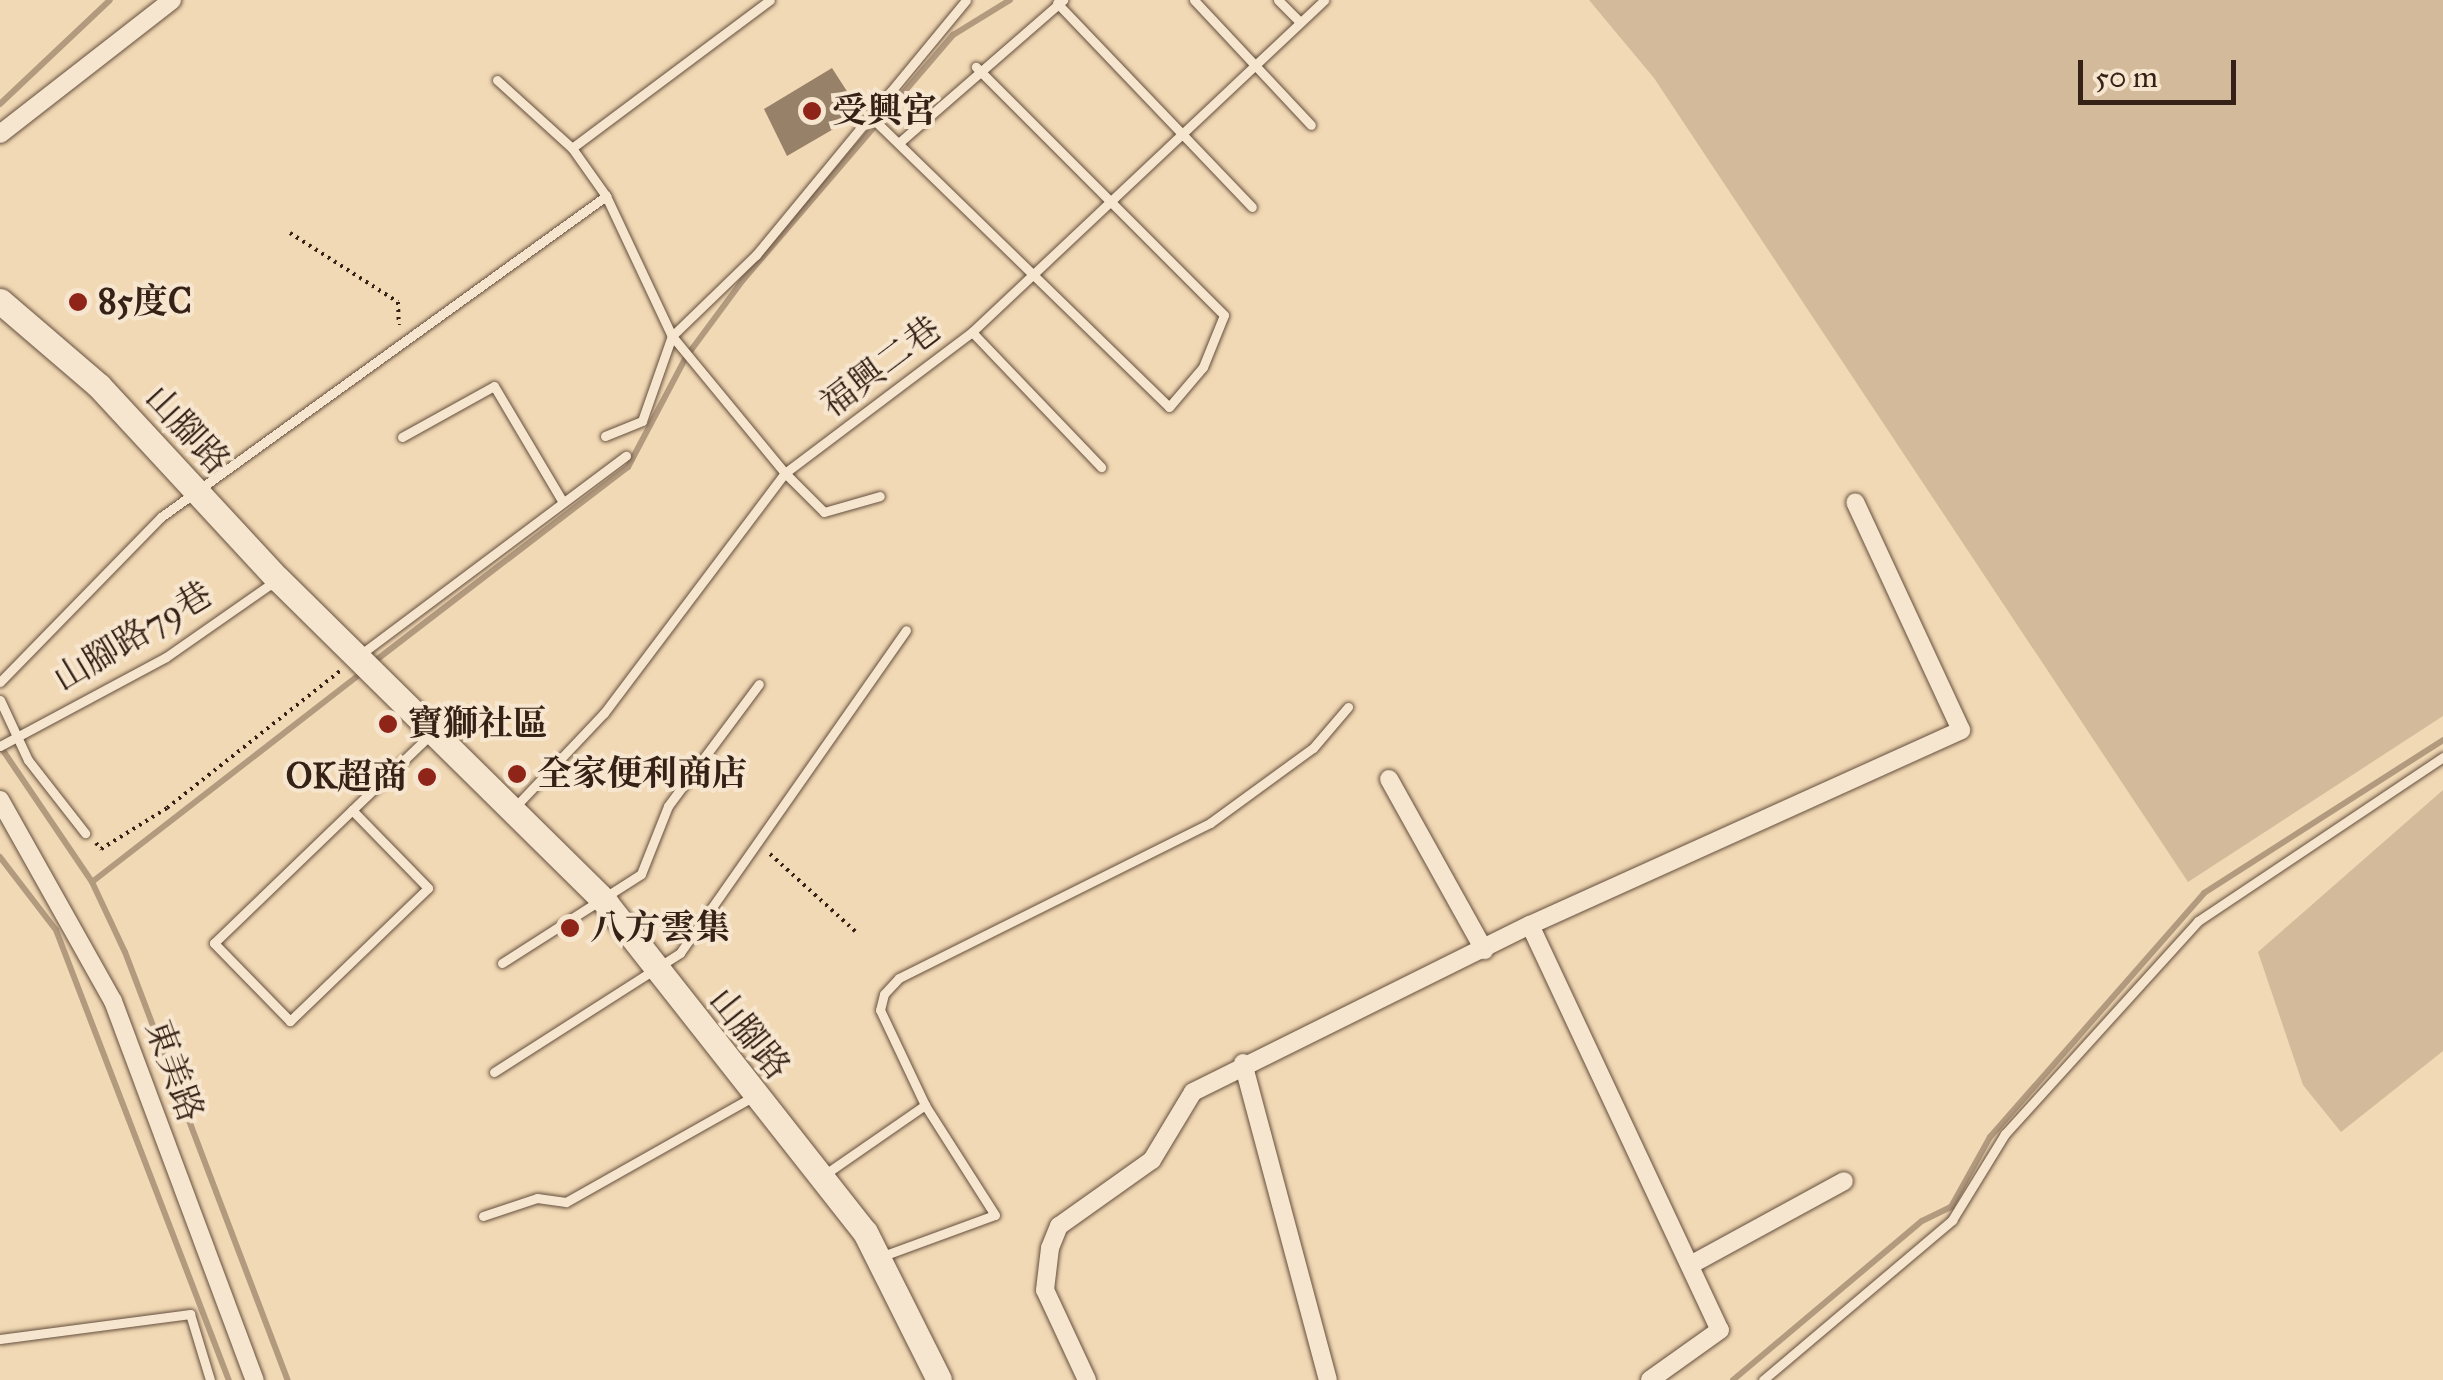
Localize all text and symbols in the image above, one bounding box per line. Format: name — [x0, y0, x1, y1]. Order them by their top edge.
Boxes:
scale bar — [2083, 40, 2240, 102]
text: 50 m — [2095, 59, 2158, 95]
place label: 受興宮 — [832, 90, 937, 132]
marker: 受興宮 — [801, 100, 823, 122]
place label: 85度C — [98, 281, 192, 323]
marker: 85度C — [67, 291, 89, 313]
street label: 福興二巷 — [812, 308, 950, 426]
street label: 山腳路 — [136, 377, 238, 483]
street label: 山腳路79巷 — [46, 573, 220, 701]
place label: 寶獅社區 — [408, 703, 548, 745]
marker: 寶獅社區 — [377, 713, 399, 735]
place label: 全家便利商店 — [537, 753, 747, 795]
place label: OK超商 — [286, 756, 407, 798]
marker: 全家便利商店 — [506, 763, 528, 785]
marker: OK超商 — [416, 766, 438, 788]
place label: 八方雲集 — [590, 907, 730, 949]
marker: 八方雲集 — [559, 917, 581, 939]
street label: 山腳路 — [700, 980, 798, 1088]
street label: 東美路 — [136, 1014, 212, 1128]

